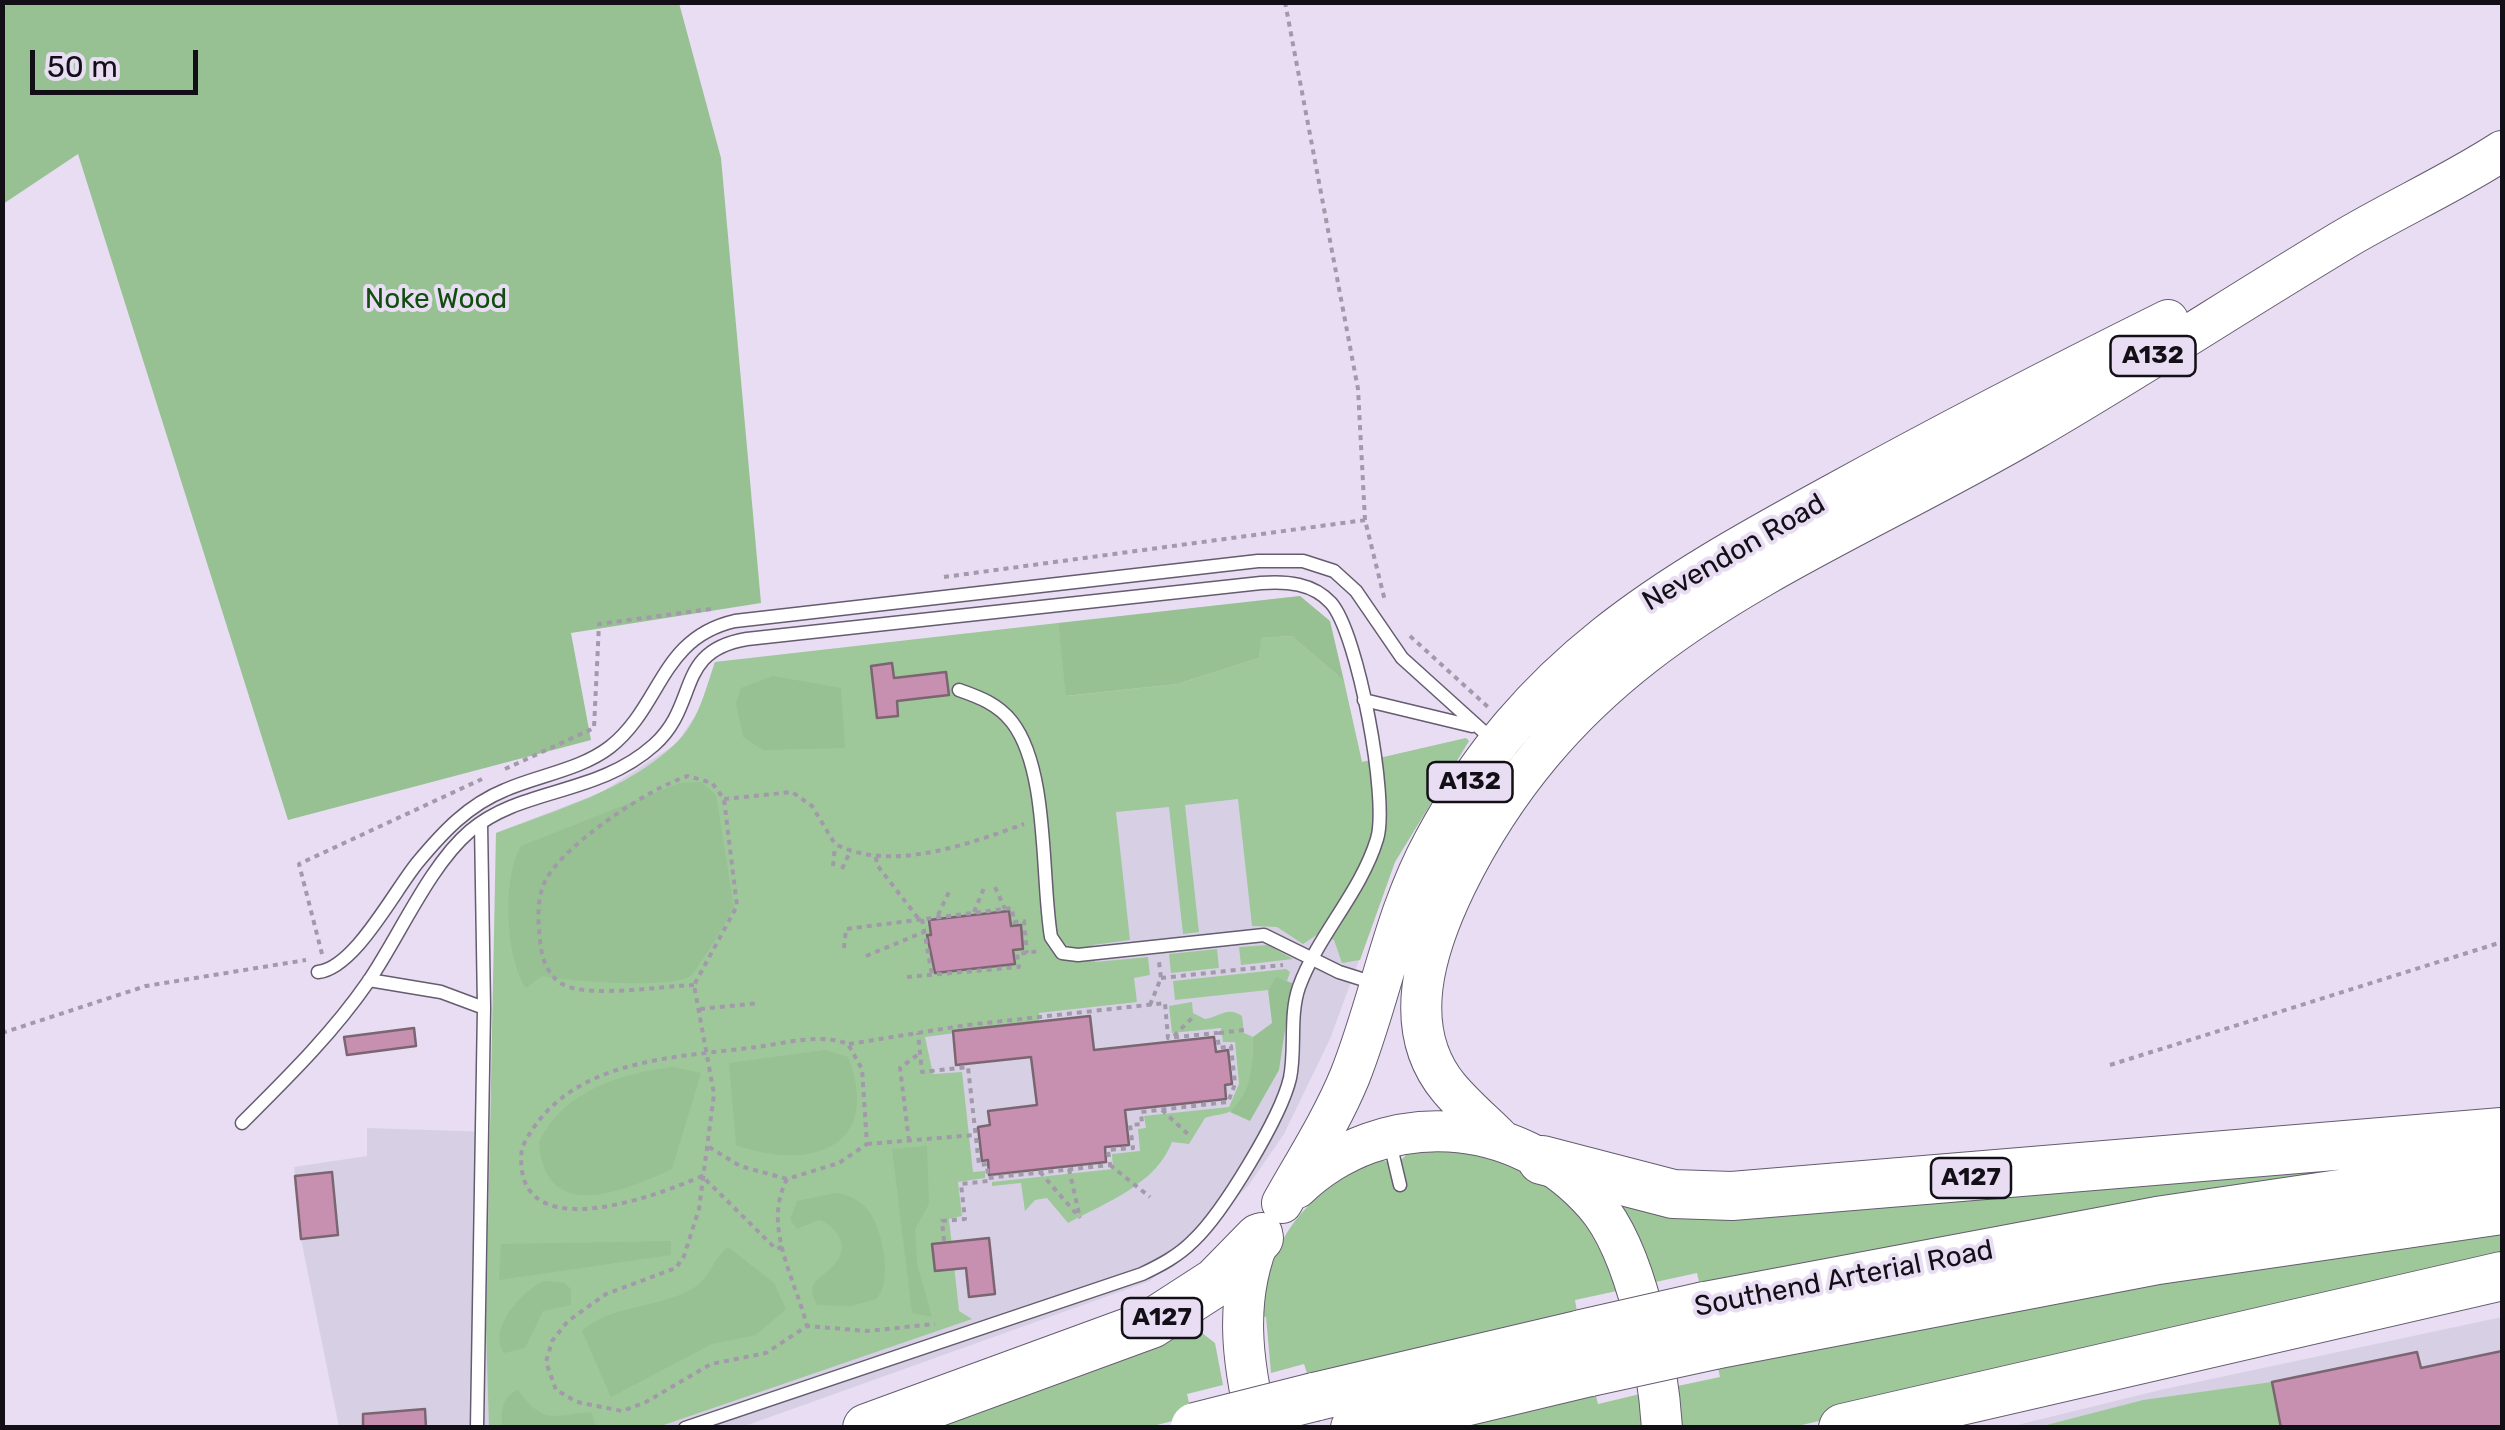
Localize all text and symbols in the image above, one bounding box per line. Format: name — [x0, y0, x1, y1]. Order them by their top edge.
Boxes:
scale bar — [35, 30, 202, 92]
text: 50 m — [47, 49, 118, 85]
park label: Noke Wood — [365, 283, 507, 317]
road number: A132 — [2110, 336, 2196, 376]
street label: Nevendon Road — [1637, 487, 1831, 619]
road number: A132 — [1428, 762, 1512, 802]
road number: A127 — [1931, 1158, 2011, 1198]
street label: Southend Arterial Road — [1692, 1234, 1996, 1324]
road number: A127 — [1122, 1298, 1202, 1338]

